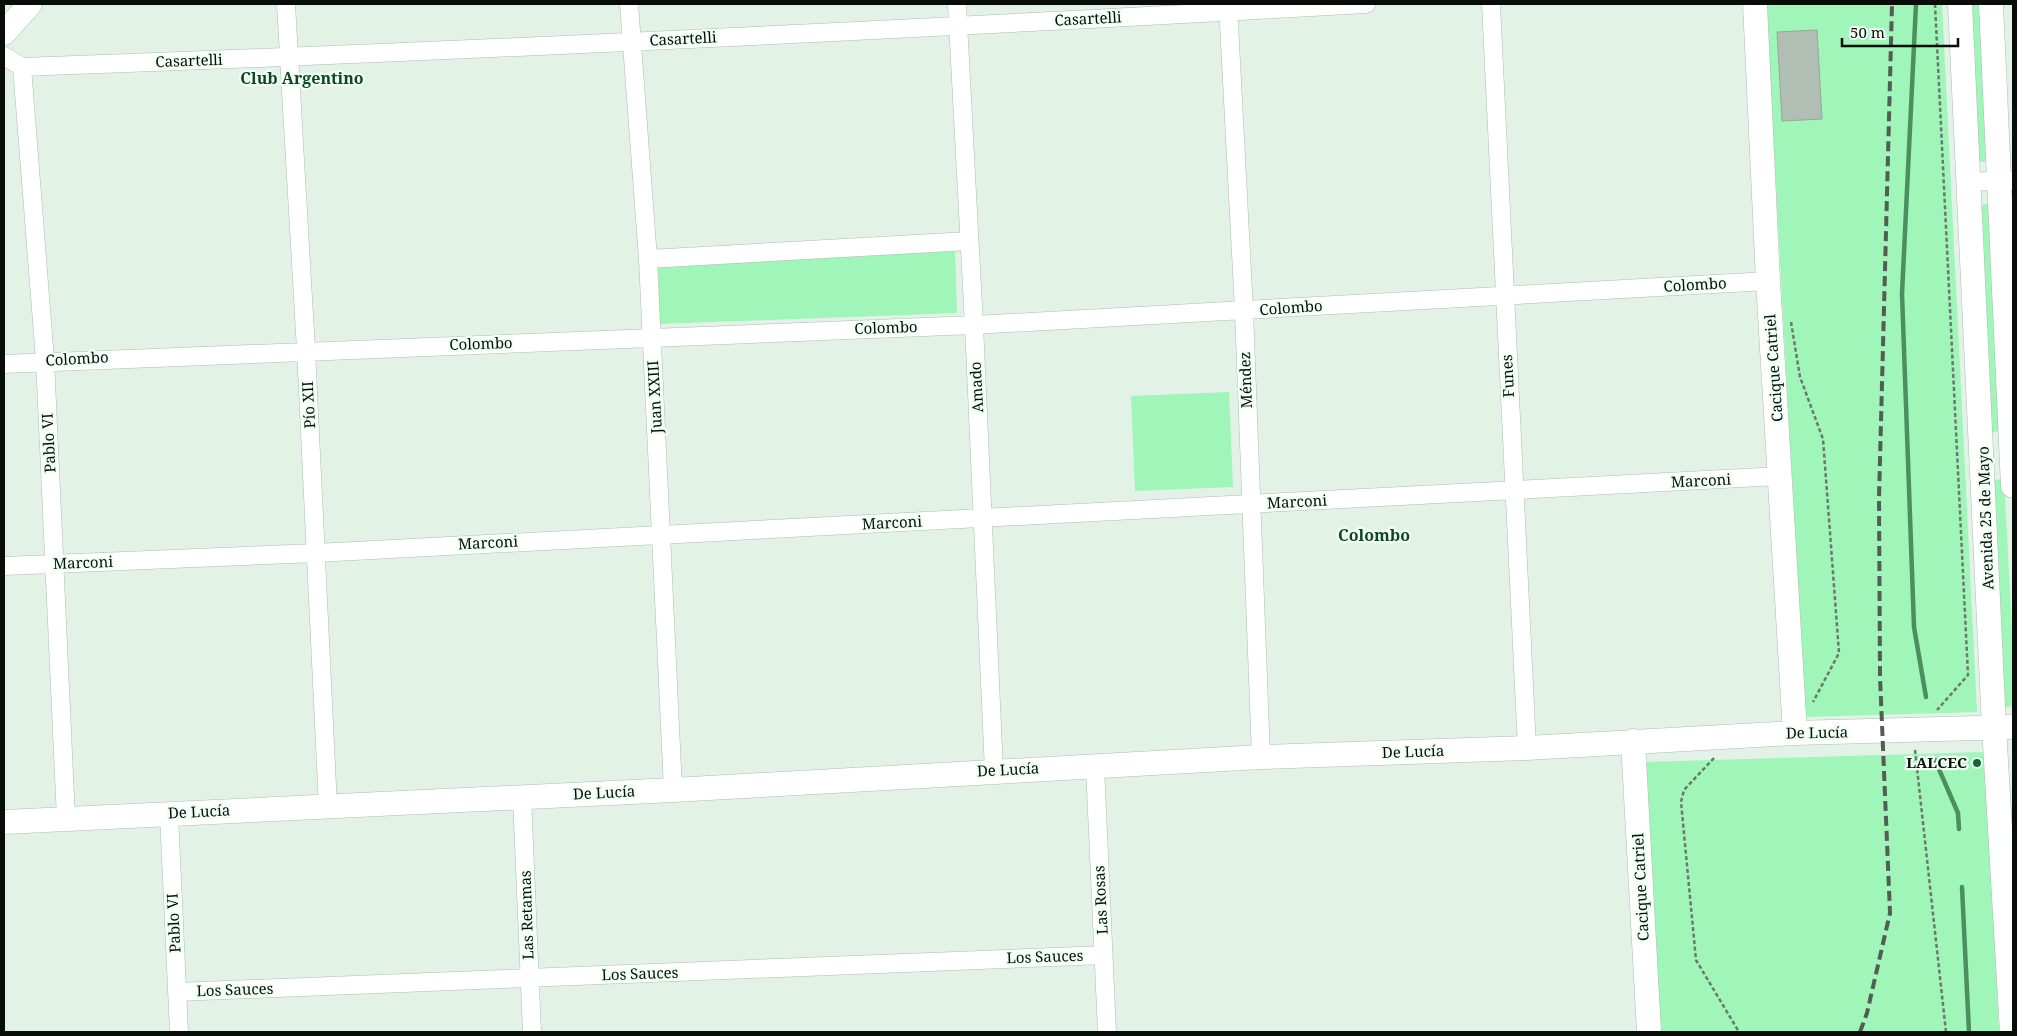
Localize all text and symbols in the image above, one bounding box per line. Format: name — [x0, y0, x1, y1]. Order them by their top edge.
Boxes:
street label: Casartelli — [1054, 6, 1122, 30]
scale bar — [1842, 15, 1958, 47]
text: 50 m — [1850, 22, 1885, 42]
street label: Casartelli — [649, 26, 717, 50]
street label: Casartelli — [155, 49, 223, 71]
district label: Club Argentino — [240, 67, 364, 89]
street label: Colombo — [1663, 272, 1727, 296]
street label: Colombo — [1259, 295, 1323, 319]
street label: Cacique Catriel — [1759, 313, 1787, 423]
street label: Colombo — [854, 316, 918, 338]
street label: Colombo — [449, 332, 513, 354]
street label: Colombo — [45, 346, 109, 370]
street label: Méndez — [1234, 351, 1256, 409]
street label: Funes — [1496, 354, 1518, 398]
street label: Juan XXIII — [642, 360, 666, 435]
street label: Amado — [965, 361, 987, 413]
street label: Pío XII — [297, 381, 319, 429]
street label: Pablo VI — [36, 413, 60, 473]
street label: Avenida 25 de Mayo — [1973, 446, 1997, 590]
street label: Marconi — [1670, 468, 1732, 492]
street label: Marconi — [1266, 489, 1328, 513]
street label: Marconi — [861, 510, 923, 534]
district label: Colombo — [1338, 524, 1410, 546]
street label: Marconi — [457, 530, 519, 554]
street label: Marconi — [53, 551, 114, 573]
street label: De Lucía — [1786, 721, 1848, 743]
street label: De Lucía — [1381, 740, 1444, 762]
place label: LALCEC — [1906, 752, 1967, 772]
street label: De Lucía — [976, 757, 1040, 781]
marker: LALCEC — [1971, 757, 1983, 769]
street label: De Lucía — [572, 780, 636, 804]
street label: De Lucía — [167, 799, 231, 823]
street label: Cacique Catriel — [1627, 832, 1653, 941]
street label: Las Rosas — [1088, 865, 1112, 935]
street label: Las Retamas — [514, 870, 538, 960]
street label: Pablo VI — [161, 893, 185, 953]
street label: Los Sauces — [1006, 945, 1084, 967]
street label: Los Sauces — [601, 962, 679, 984]
street label: Los Sauces — [196, 978, 274, 1000]

